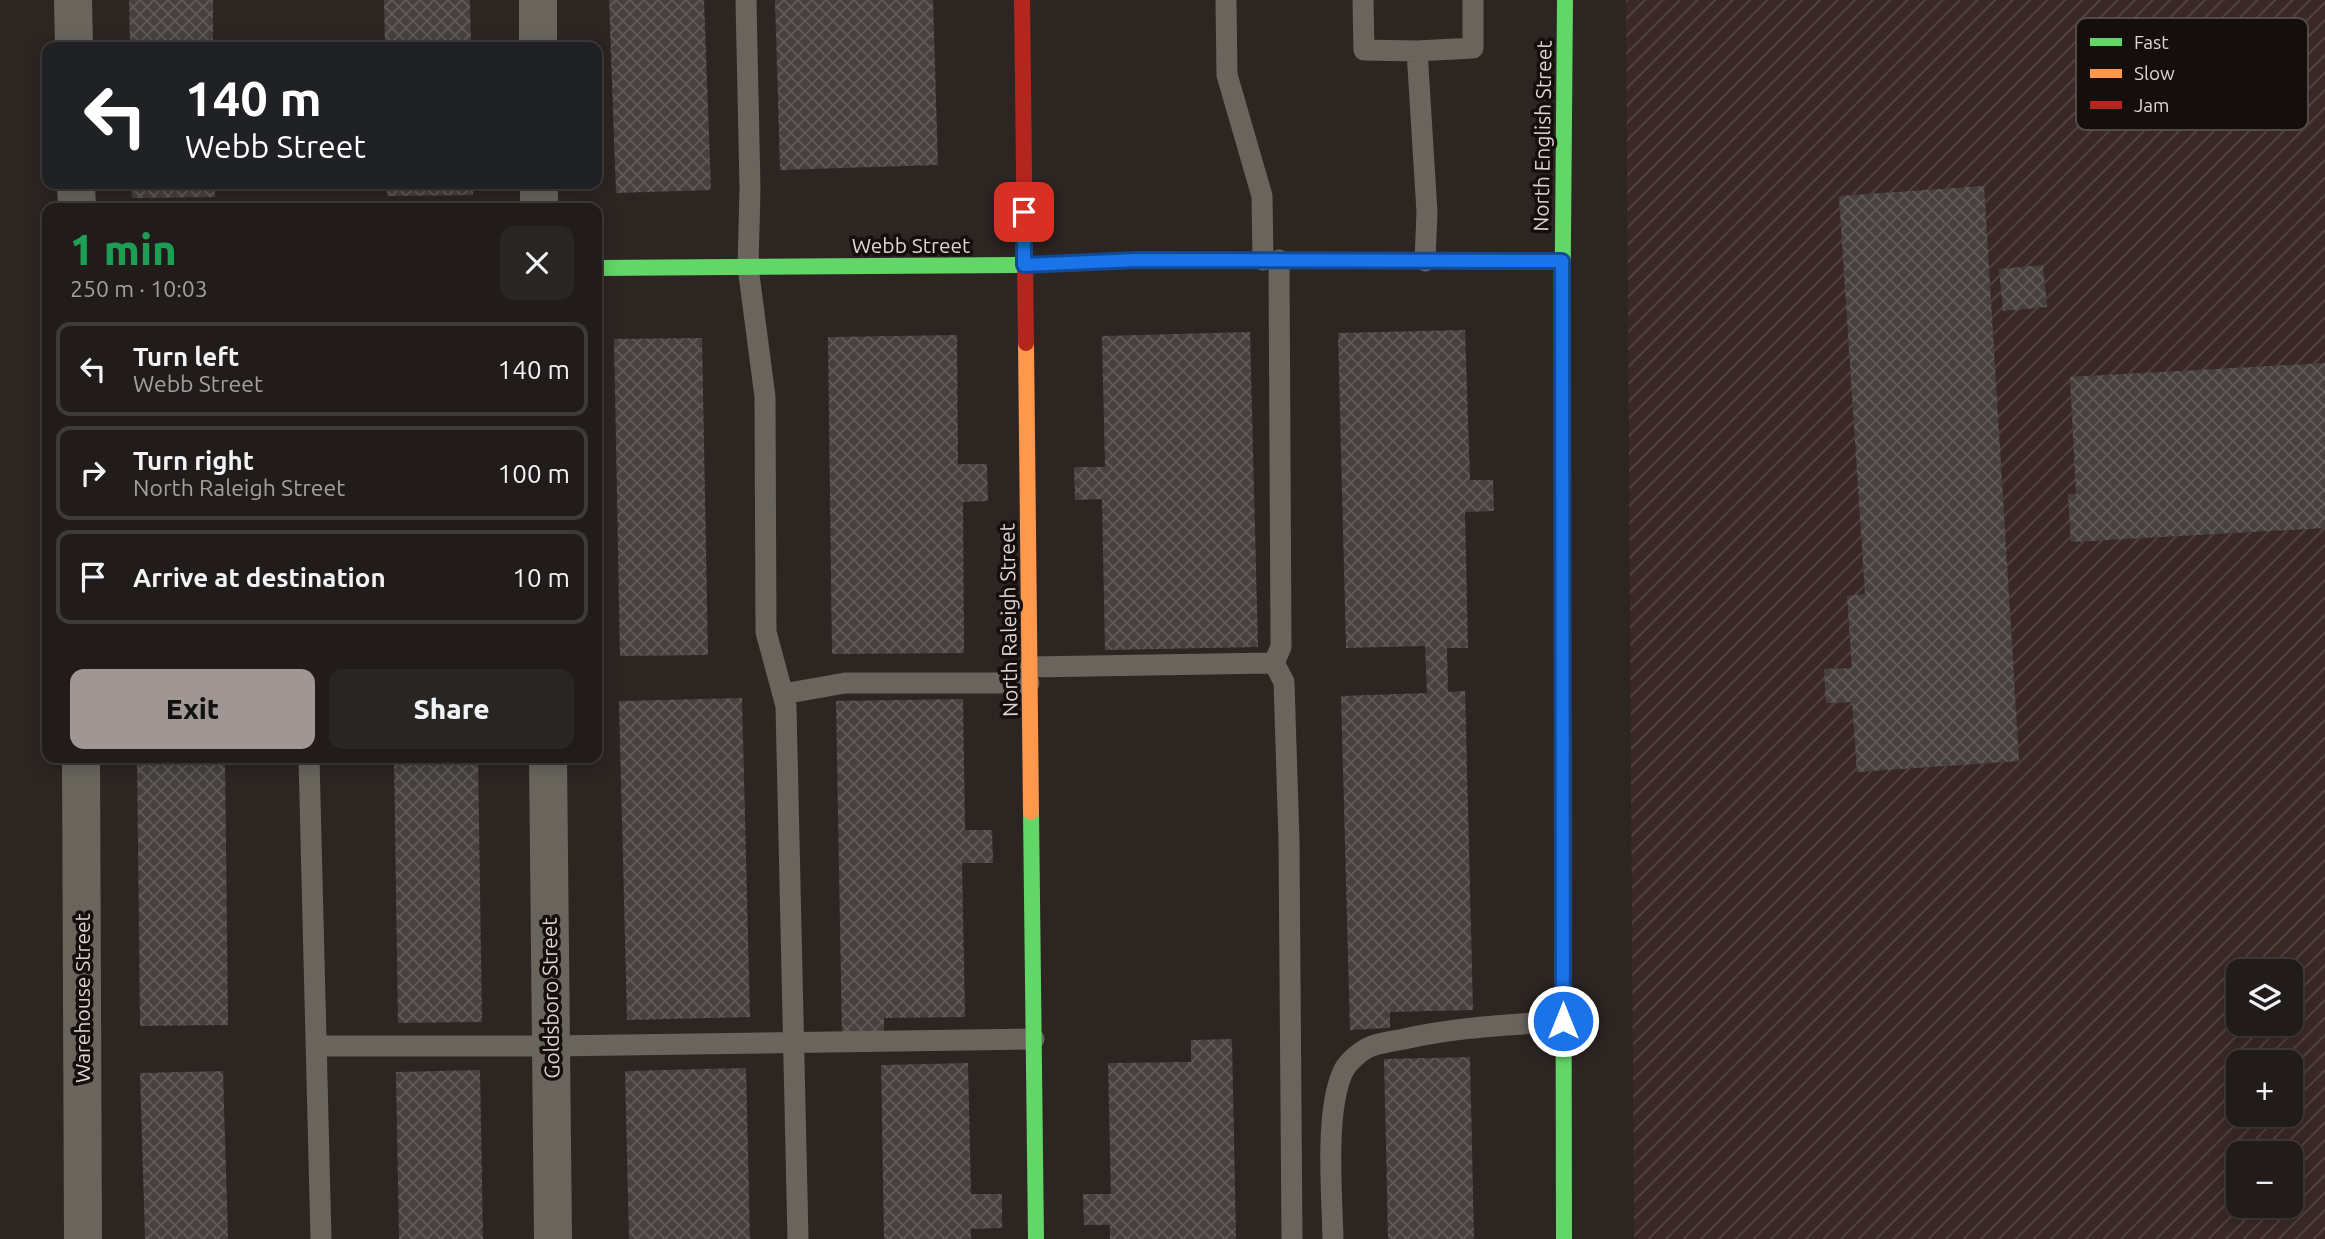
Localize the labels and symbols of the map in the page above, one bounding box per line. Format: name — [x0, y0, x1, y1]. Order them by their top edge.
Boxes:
legend — [2076, 18, 2308, 130]
text: Fast — [2134, 31, 2169, 53]
street label: North English Street — [1528, 40, 1556, 232]
text: Slow — [2134, 62, 2175, 84]
text: Jam — [2134, 94, 2170, 116]
pin — [994, 182, 1054, 242]
street label: Webb Street — [852, 233, 970, 257]
street label: North Raleigh Street — [994, 523, 1022, 717]
street label: Warehouse Street — [70, 913, 94, 1083]
street label: Goldsboro Street — [537, 917, 563, 1079]
position arrow — [1526, 984, 1600, 1058]

